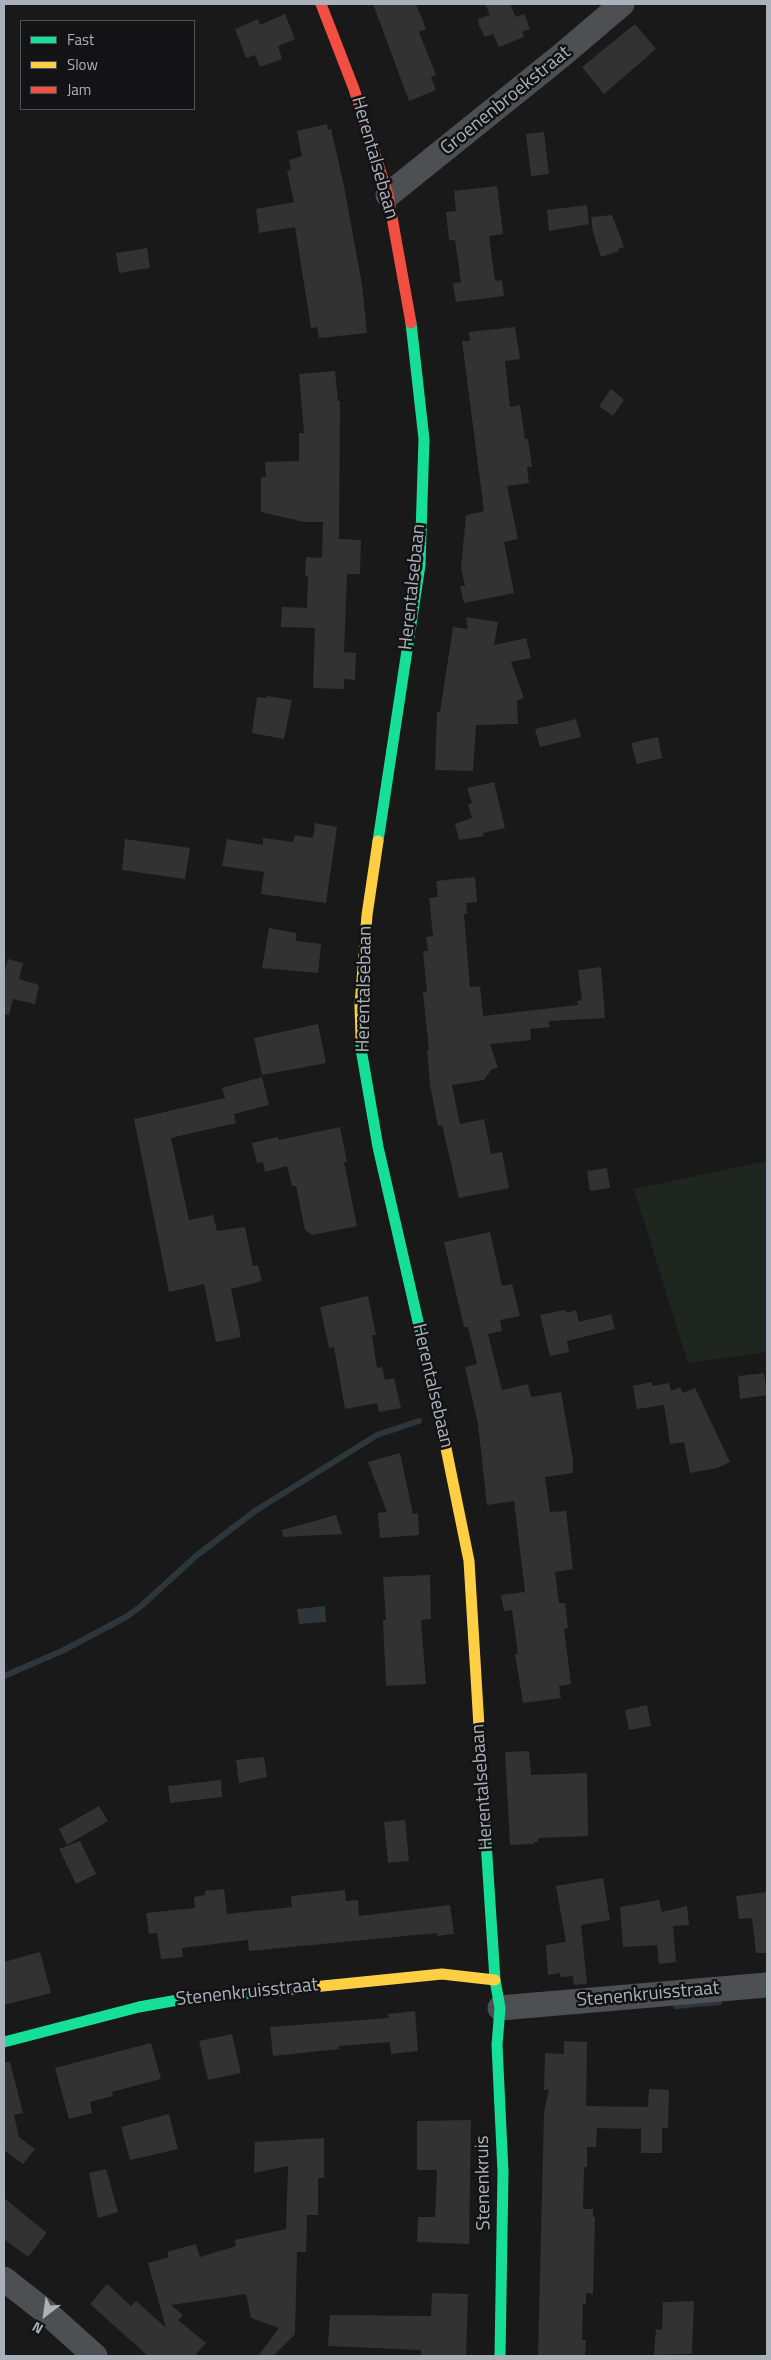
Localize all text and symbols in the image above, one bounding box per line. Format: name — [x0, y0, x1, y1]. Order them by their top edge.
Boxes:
legend — [20, 20, 195, 110]
text: Fast — [67, 28, 94, 51]
street label: Groenenbroekstraat — [436, 42, 576, 160]
text: Slow — [67, 53, 98, 76]
text: Jam — [67, 78, 91, 101]
street label: Herentalsebaan — [346, 94, 402, 222]
street label: Herentalsebaan — [395, 523, 431, 651]
street label: Herentalsebaan — [352, 925, 378, 1053]
street label: Herentalsebaan — [407, 1322, 457, 1450]
street label: Herentalsebaan — [467, 1723, 499, 1851]
street label: Stenenkruisstraat — [175, 1974, 319, 2012]
street label: Stenenkruisstraat — [576, 1977, 720, 2013]
street label: Stenenkruis — [472, 2135, 496, 2231]
north arrow — [20, 2290, 70, 2340]
text: N — [28, 2317, 47, 2340]

